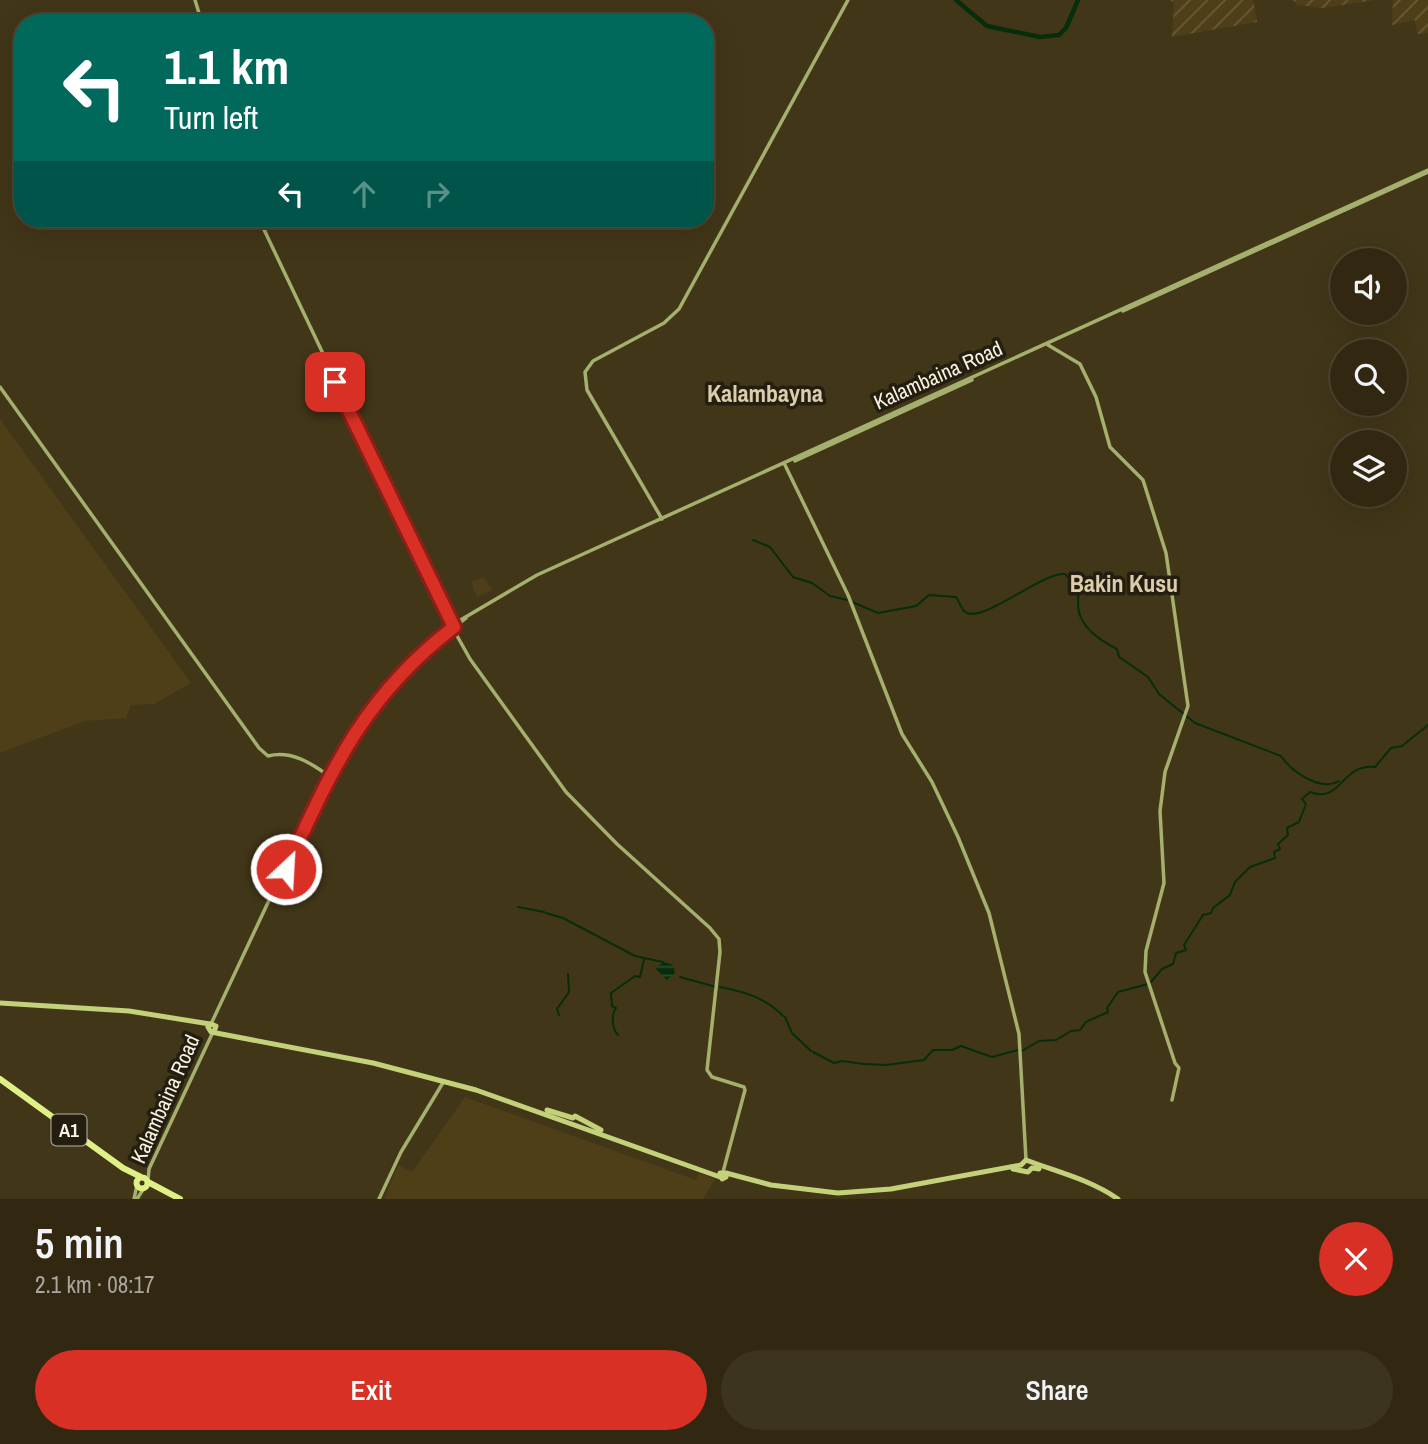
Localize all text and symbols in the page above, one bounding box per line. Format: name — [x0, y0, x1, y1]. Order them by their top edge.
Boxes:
text: 1.1 km — [164, 33, 289, 99]
icon: left — [49, 42, 140, 133]
text: Turn left — [164, 96, 258, 139]
icon: left — [272, 175, 310, 213]
icon: ahead — [345, 175, 383, 213]
icon: right — [418, 175, 456, 213]
map controls — [1330, 248, 1407, 507]
button: sound — [1330, 248, 1407, 325]
street label: Kalambaina Road — [869, 334, 1007, 416]
button: search — [1330, 339, 1407, 416]
pin — [305, 352, 365, 412]
icon: arrive — [316, 363, 354, 401]
district label: Kalambayna — [707, 377, 823, 409]
button: layers — [1330, 430, 1407, 507]
district label: Bakin Kusu — [1070, 567, 1178, 599]
position arrow — [249, 832, 323, 906]
street label: Kalambaina Road — [124, 1030, 206, 1168]
road number: A1 — [52, 1114, 86, 1146]
text: 5 min — [35, 1215, 124, 1271]
button: close — [1319, 1222, 1393, 1296]
text: 2.1 km · 08:17 — [35, 1269, 155, 1300]
button: Exit — [35, 1350, 707, 1430]
button: Share — [721, 1350, 1393, 1430]

